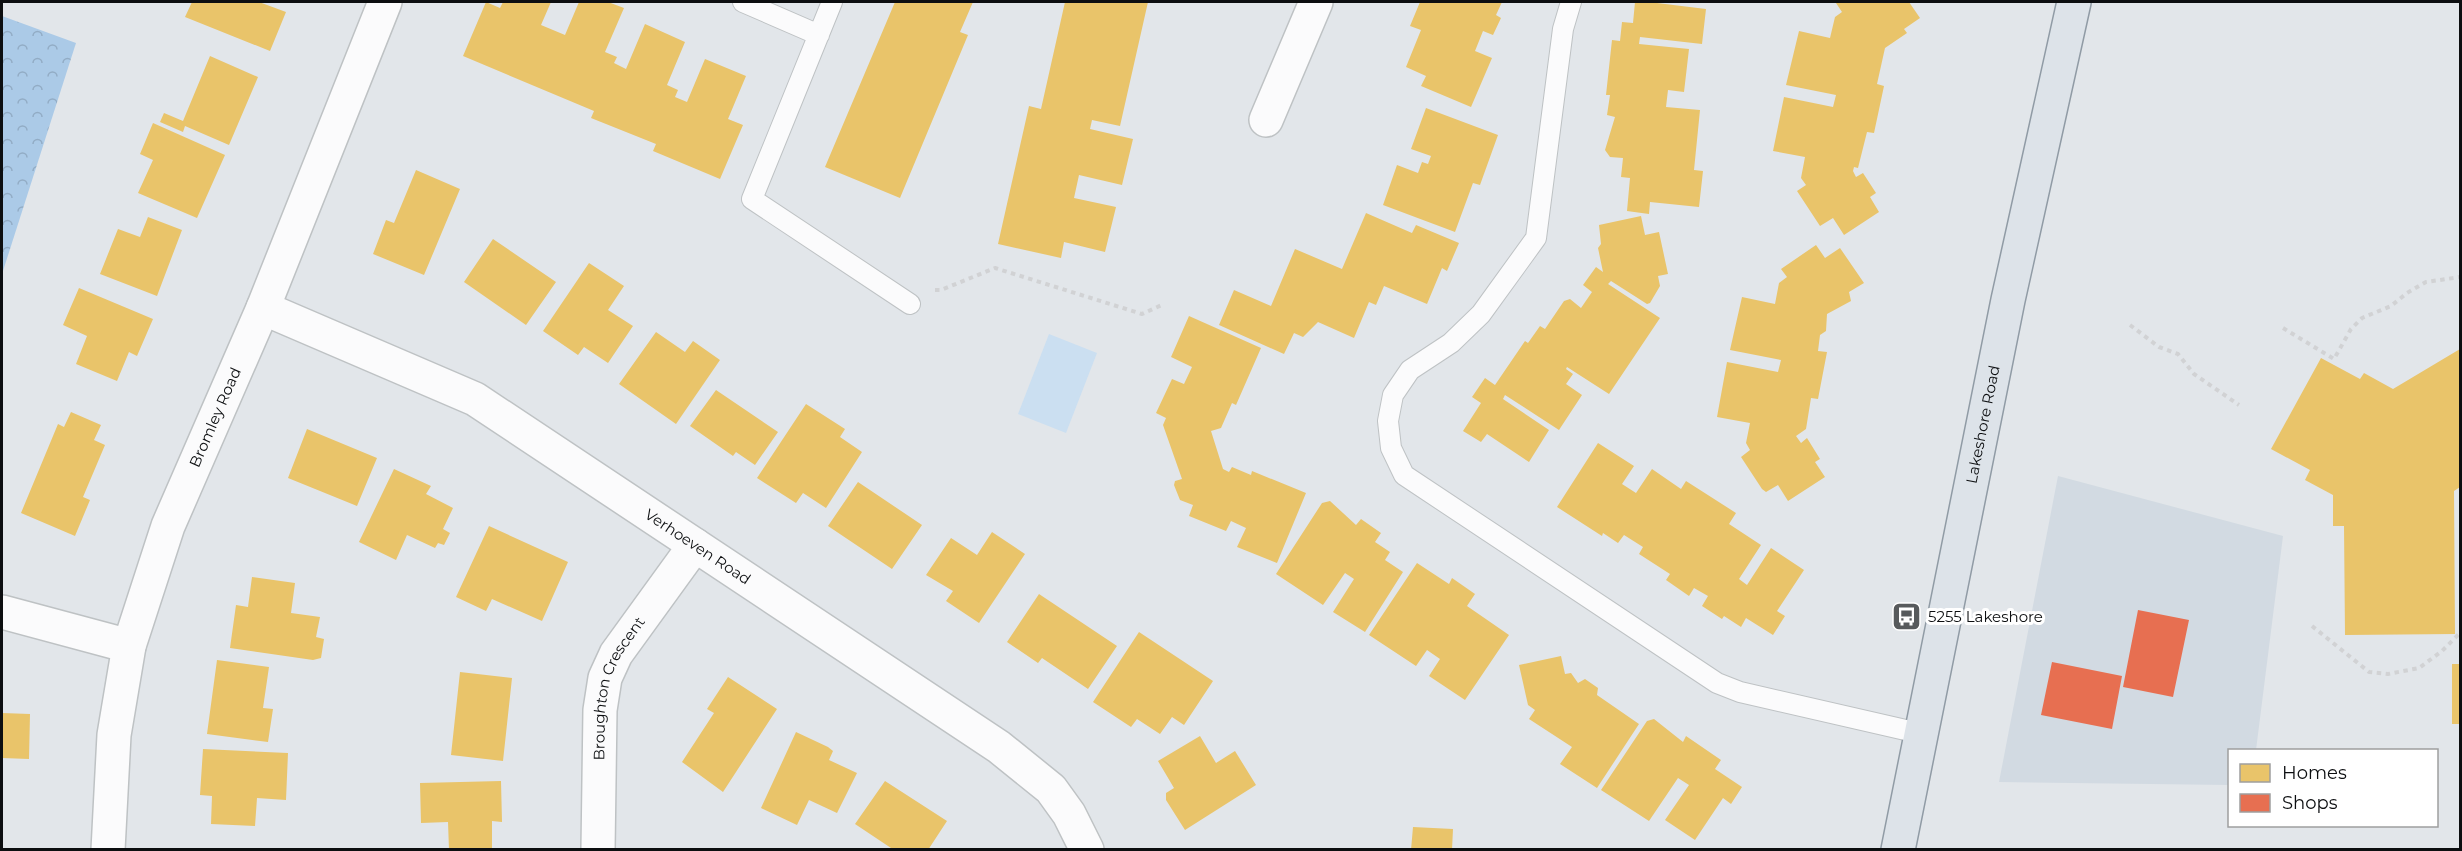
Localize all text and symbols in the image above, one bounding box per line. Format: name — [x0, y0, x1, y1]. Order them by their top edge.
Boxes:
street label: Lakeshore Road — [1962, 363, 2004, 485]
street label: Bromley Road — [185, 364, 245, 470]
street label: Verhoeven Road — [641, 504, 755, 589]
bus stop icon: 5255 Lakeshore — [1891, 601, 1923, 633]
place label: 5255 Lakeshore — [1928, 607, 2043, 626]
street label: Broughton Crescent — [589, 613, 649, 761]
legend — [2228, 749, 2438, 827]
text: Homes — [2282, 762, 2347, 784]
text: Shops — [2282, 792, 2338, 814]

